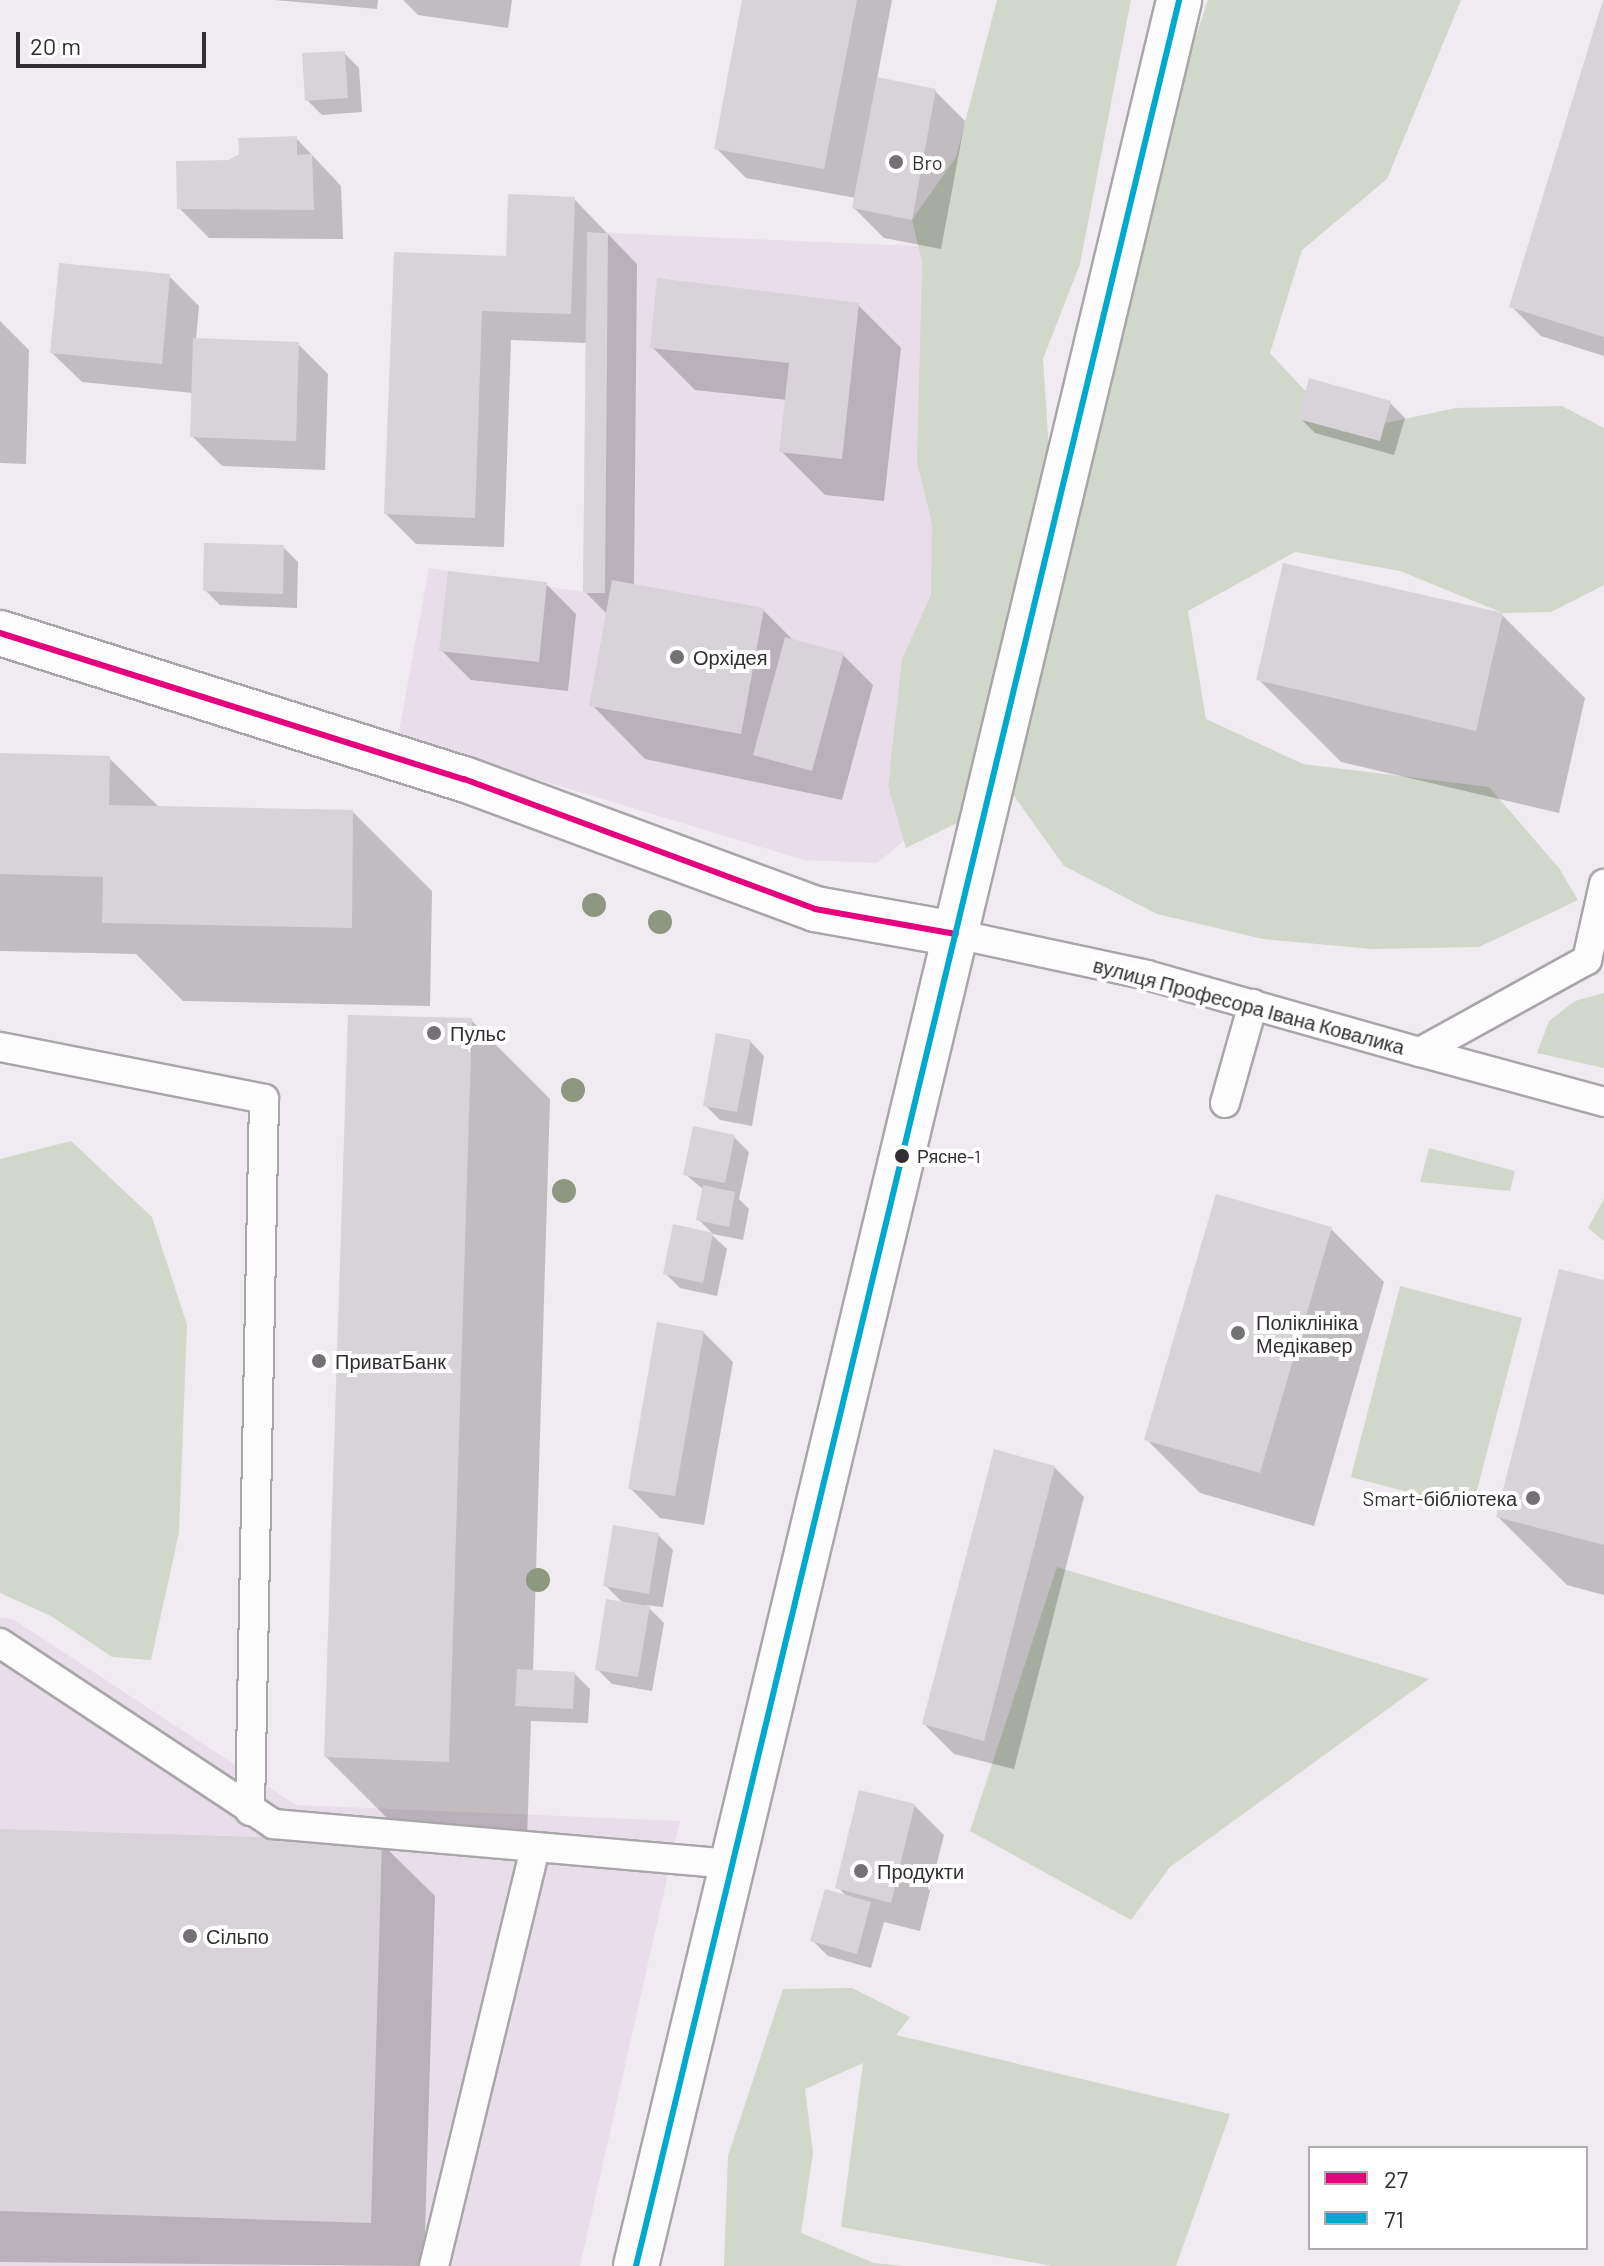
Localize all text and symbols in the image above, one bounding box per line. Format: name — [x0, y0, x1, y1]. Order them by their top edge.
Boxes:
scale bar — [20, 16, 210, 66]
text: 20 m — [30, 31, 81, 60]
place label: Bro — [912, 150, 943, 174]
marker: Bro — [887, 153, 905, 171]
place label: Орхідея — [693, 645, 768, 669]
marker: Орхідея — [668, 648, 686, 666]
street label: вулиця Професора Івана Ковалика — [1091, 953, 1407, 1059]
place label: Пульс — [450, 1021, 506, 1045]
marker: Пульс — [425, 1024, 443, 1042]
place label: Рясне-1 — [917, 1145, 980, 1167]
marker: Рясне-1 — [894, 1148, 910, 1164]
place label: Поліклініка Медікавер — [1256, 1310, 1358, 1357]
marker: Поліклініка Медікавер — [1227, 1322, 1249, 1344]
place label: ПриватБанк — [335, 1349, 446, 1373]
marker: ПриватБанк — [310, 1352, 328, 1370]
place label: Smart-бібліотека — [1363, 1486, 1517, 1510]
marker: Smart-бібліотека — [1524, 1489, 1542, 1507]
place label: Продукти — [877, 1859, 964, 1883]
marker: Продукти — [852, 1862, 870, 1880]
place label: Сільпо — [206, 1924, 269, 1948]
marker: Сільпо — [181, 1927, 199, 1945]
legend — [1308, 2146, 1588, 2250]
text: 27 — [1384, 2164, 1408, 2193]
text: 71 — [1384, 2204, 1404, 2233]

